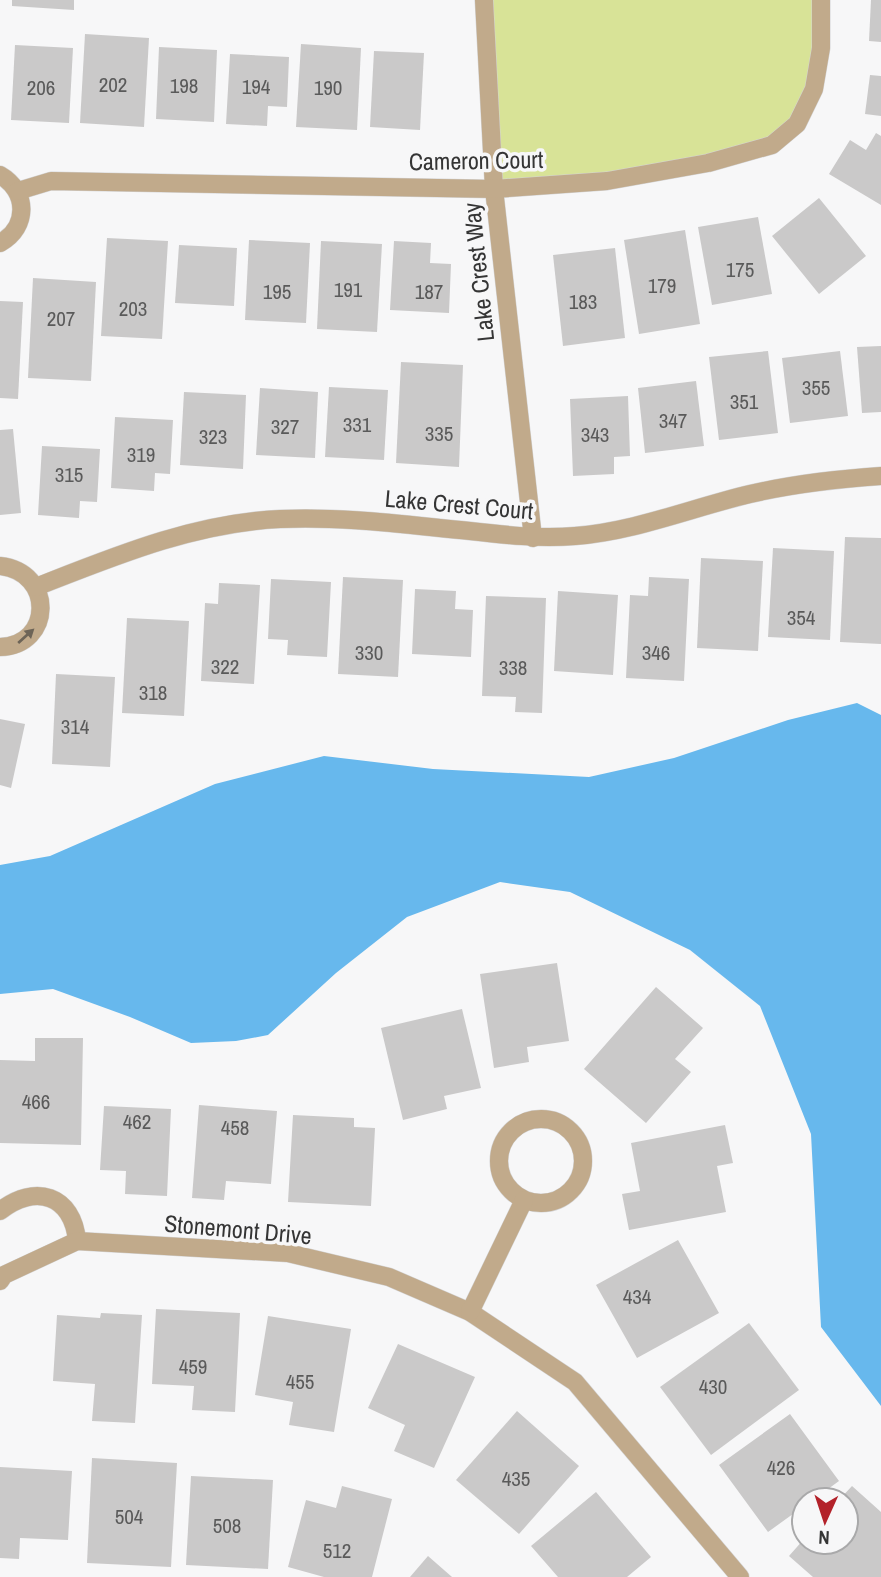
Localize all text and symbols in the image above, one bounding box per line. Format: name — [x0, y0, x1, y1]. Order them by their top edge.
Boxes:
house number: 202 — [99, 70, 127, 99]
house number: 198 — [170, 71, 198, 100]
house number: 194 — [242, 72, 271, 101]
house number: 206 — [27, 73, 55, 102]
house number: 190 — [314, 73, 342, 102]
street label: Cameron Court — [408, 143, 544, 177]
street label: Lake Crest Way — [455, 201, 501, 343]
house number: 175 — [726, 255, 754, 284]
house number: 179 — [648, 271, 676, 300]
house number: 191 — [334, 275, 363, 304]
house number: 195 — [263, 277, 291, 306]
house number: 187 — [415, 277, 443, 306]
house number: 183 — [569, 287, 597, 316]
house number: 203 — [119, 294, 147, 323]
house number: 207 — [47, 304, 75, 333]
house number: 355 — [802, 373, 830, 402]
house number: 351 — [730, 387, 759, 416]
house number: 347 — [659, 406, 687, 435]
house number: 331 — [343, 410, 372, 439]
house number: 327 — [271, 412, 299, 441]
house number: 335 — [425, 419, 453, 448]
house number: 343 — [581, 420, 609, 449]
house number: 323 — [199, 422, 227, 451]
house number: 319 — [127, 440, 155, 469]
house number: 315 — [55, 460, 83, 489]
street label: Lake Crest Court — [384, 482, 535, 526]
house number: 354 — [787, 603, 816, 632]
one-way arrow — [17, 628, 35, 644]
house number: 330 — [355, 638, 383, 667]
house number: 346 — [642, 638, 670, 667]
house number: 322 — [211, 652, 239, 681]
house number: 338 — [499, 653, 527, 682]
house number: 318 — [139, 678, 167, 707]
house number: 314 — [61, 712, 90, 741]
house number: 466 — [22, 1087, 50, 1116]
house number: 462 — [123, 1107, 151, 1136]
house number: 458 — [221, 1113, 249, 1142]
street label: Stonemont Drive — [163, 1207, 313, 1251]
house number: 434 — [623, 1282, 652, 1311]
house number: 459 — [179, 1352, 207, 1381]
house number: 455 — [286, 1367, 314, 1396]
house number: 430 — [699, 1372, 727, 1401]
house number: 426 — [767, 1453, 795, 1482]
house number: 435 — [502, 1464, 530, 1493]
north arrow — [790, 1486, 860, 1556]
house number: 504 — [115, 1502, 144, 1531]
house number: 508 — [213, 1511, 241, 1540]
text: N — [818, 1525, 830, 1551]
house number: 512 — [323, 1536, 351, 1565]

